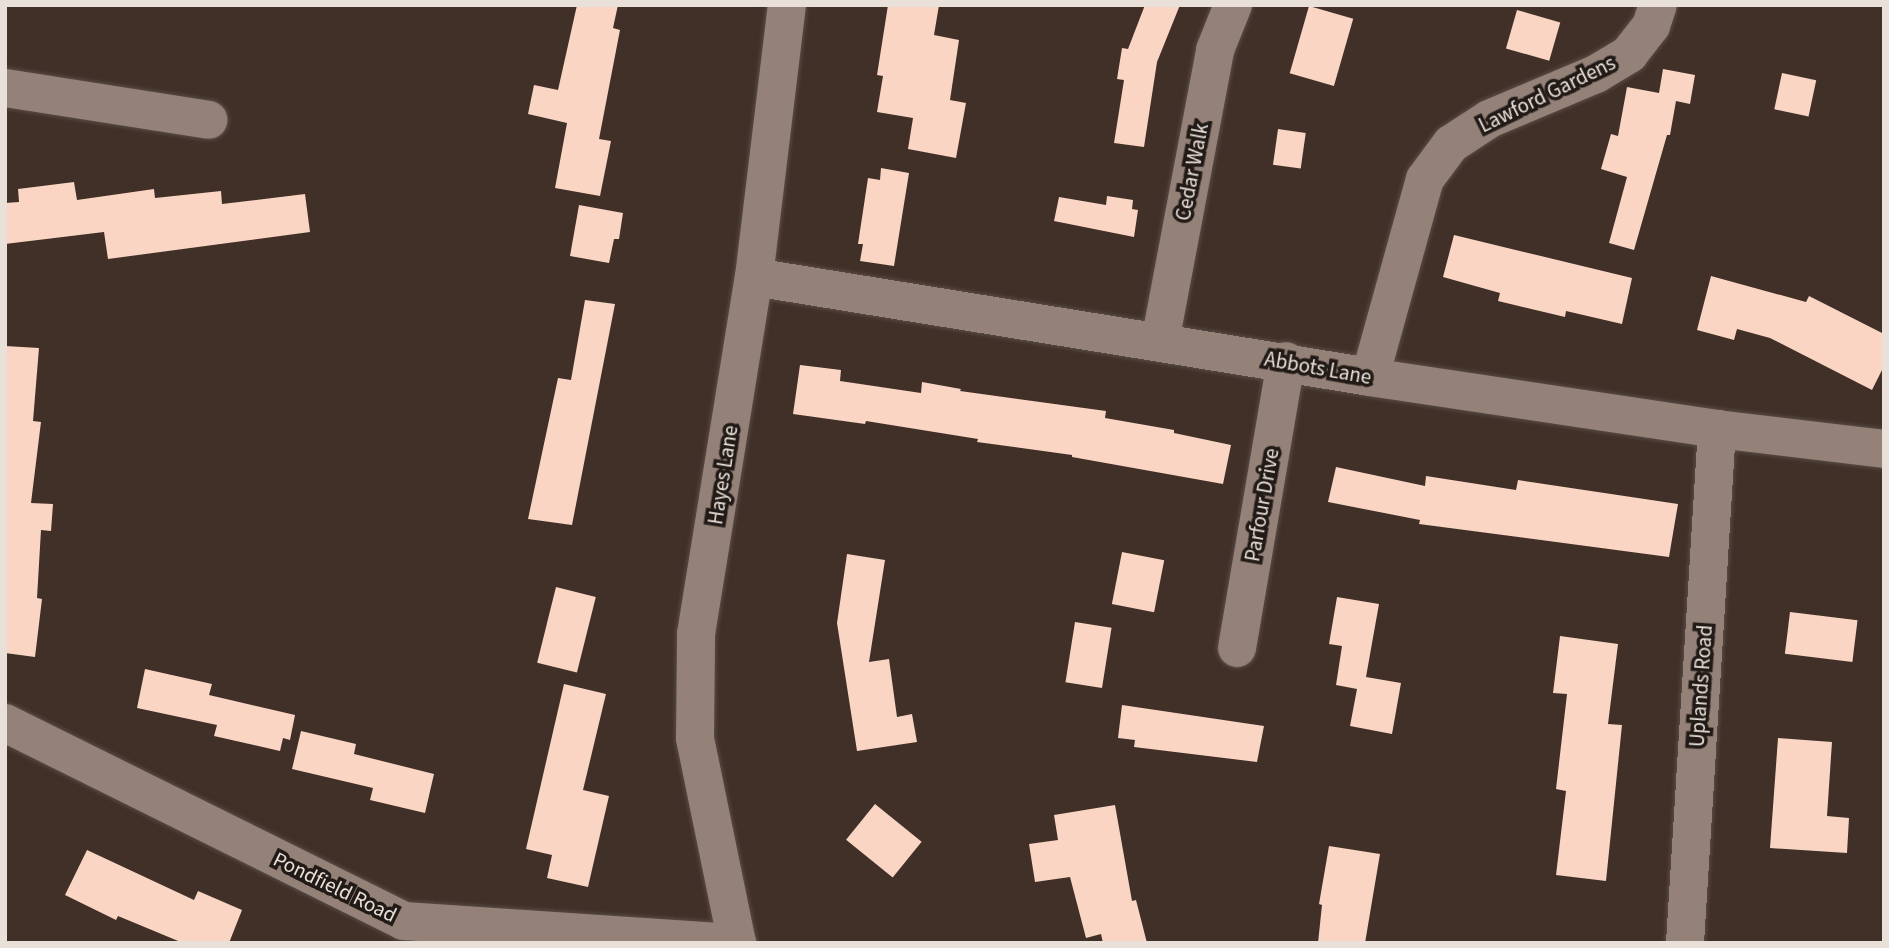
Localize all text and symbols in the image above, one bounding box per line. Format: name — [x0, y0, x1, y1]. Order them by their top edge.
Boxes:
street label: Lawford Gardens — [1474, 50, 1620, 138]
street label: Cedar Walk — [1170, 121, 1214, 223]
street label: Abbots Lane — [1263, 346, 1373, 390]
street label: Hayes Lane — [703, 424, 743, 526]
street label: Parfour Drive — [1240, 446, 1284, 564]
street label: Uplands Road — [1684, 624, 1718, 748]
street label: Pondfield Road — [269, 846, 401, 928]

